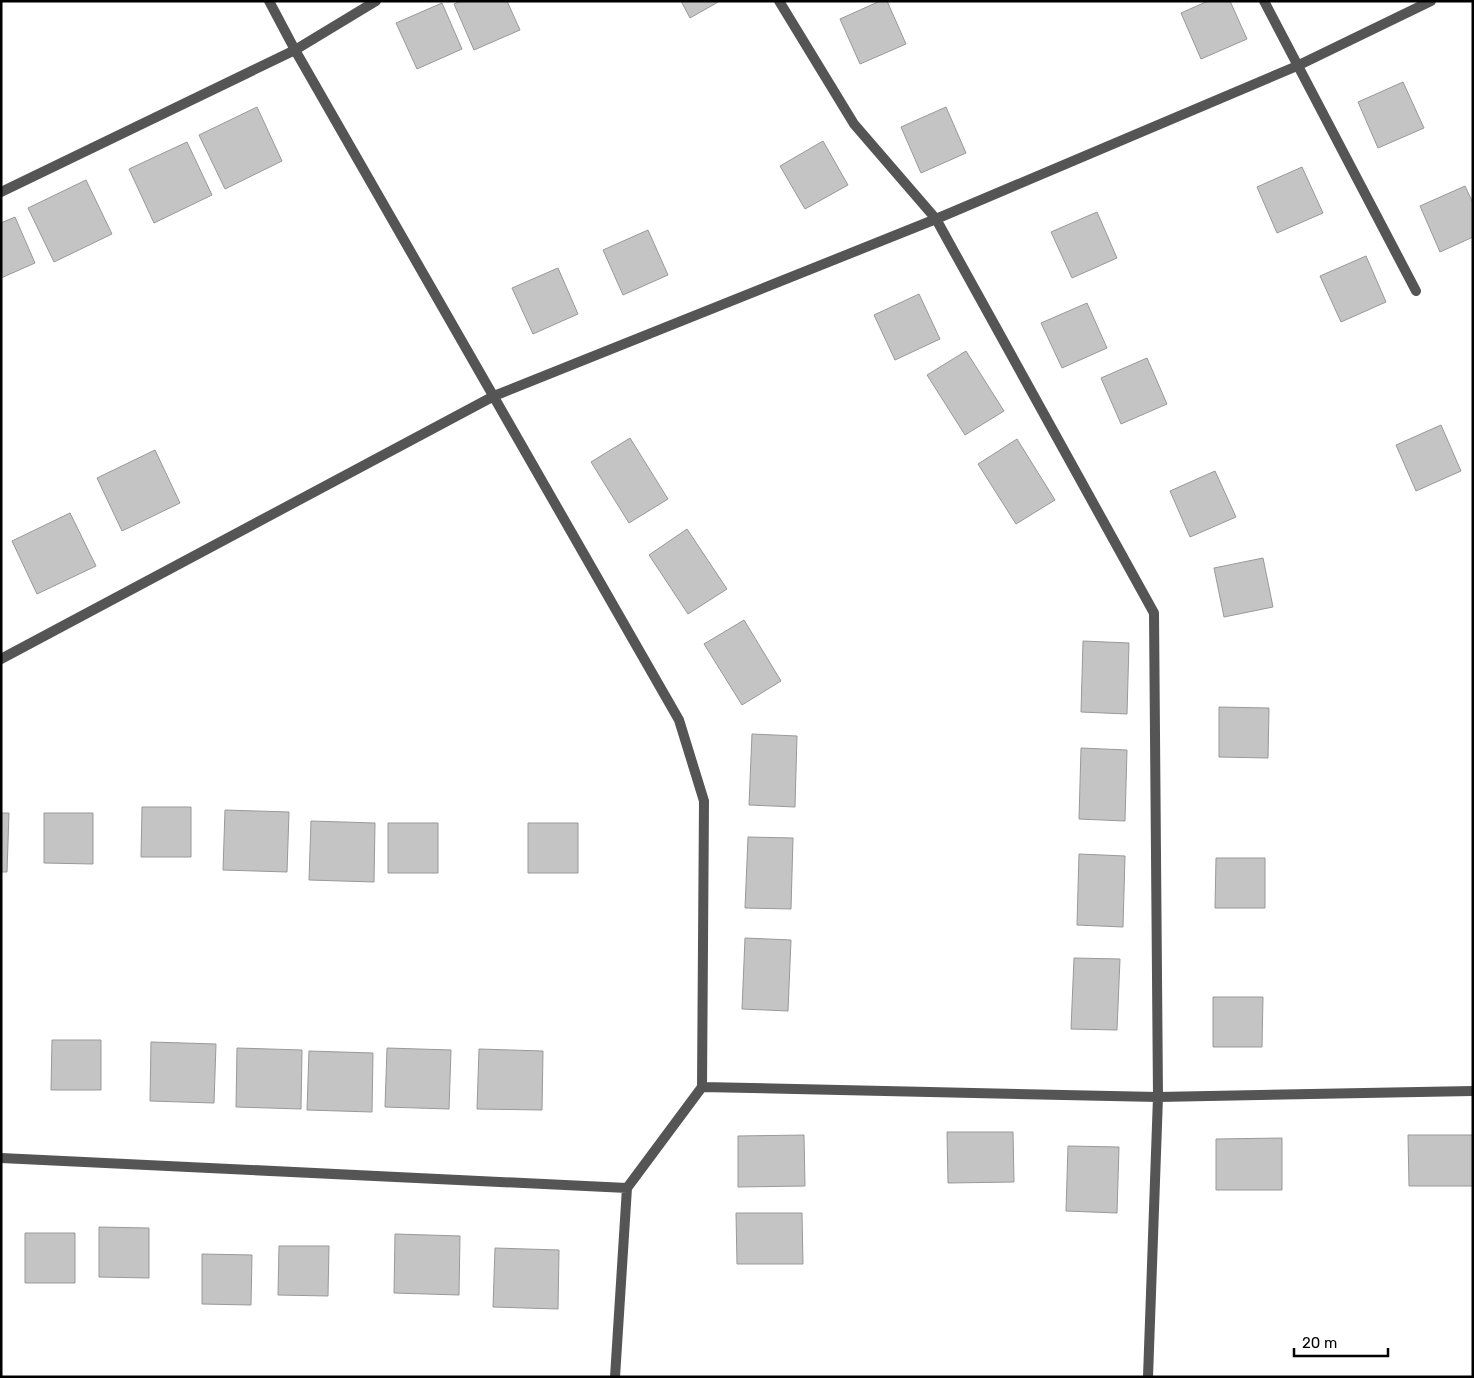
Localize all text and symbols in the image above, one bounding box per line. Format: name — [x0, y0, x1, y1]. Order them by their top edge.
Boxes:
scale bar — [1294, 1326, 1388, 1358]
text: 20 m — [1302, 1334, 1337, 1352]

